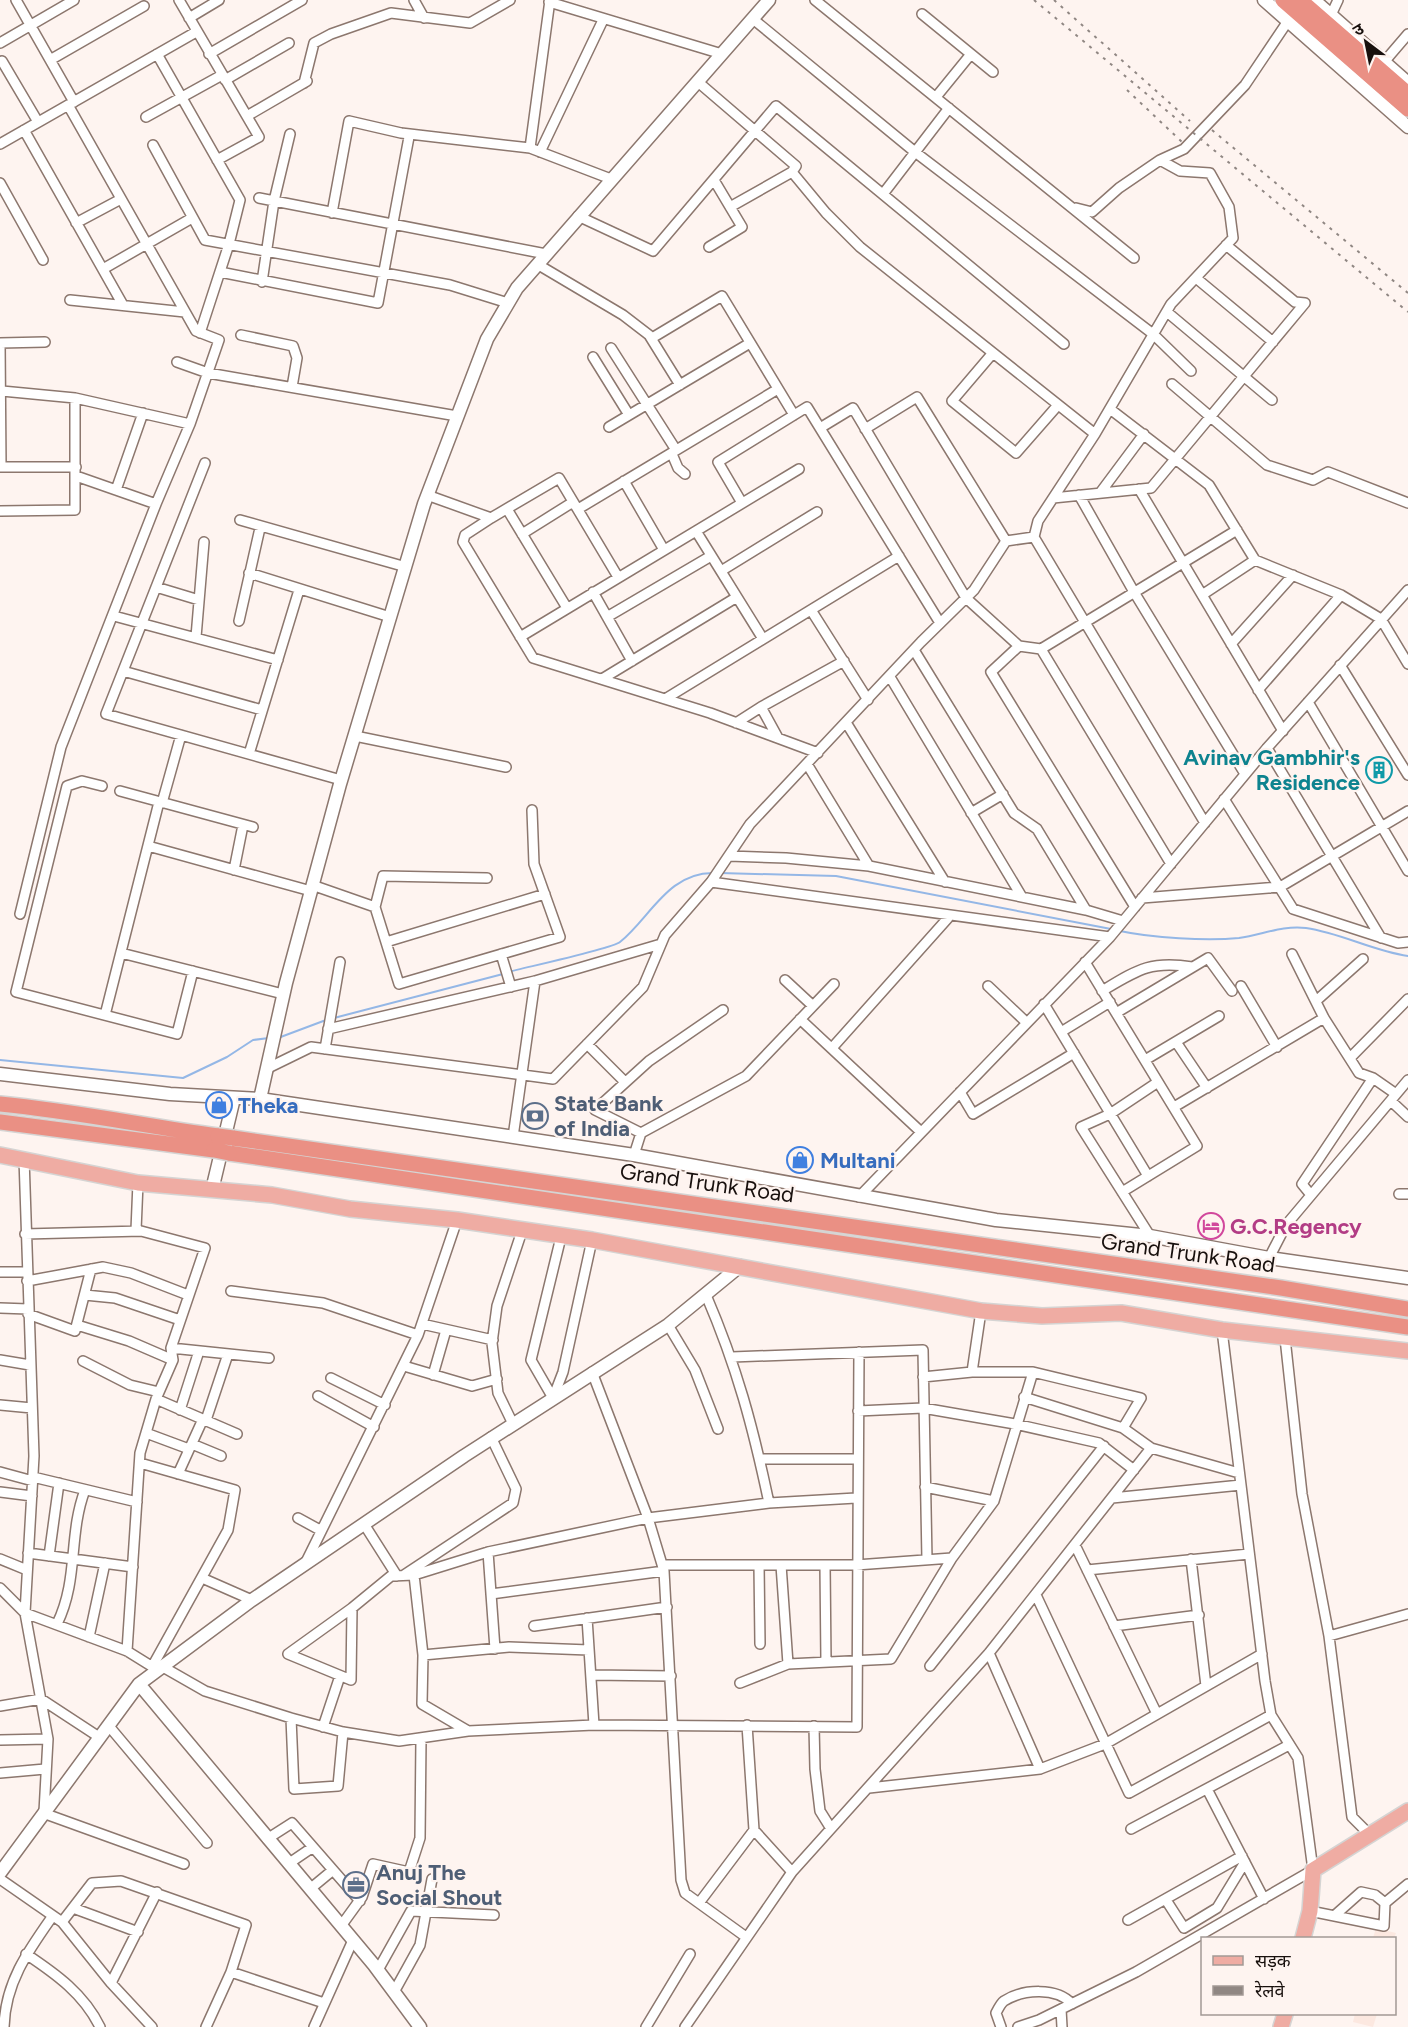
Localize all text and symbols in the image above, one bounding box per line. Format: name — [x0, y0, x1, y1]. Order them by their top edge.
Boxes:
north arrow — [1336, 12, 1396, 72]
text: उ — [1349, 19, 1368, 40]
place label: Avinav Gambhir's Residence — [1183, 744, 1360, 796]
building icon: Avinav Gambhir's Residence — [1364, 755, 1394, 785]
shop icon: Theka — [204, 1090, 234, 1120]
place label: State Bank of India — [554, 1090, 663, 1142]
place label: Theka — [238, 1092, 299, 1119]
bank icon: State Bank of India — [520, 1101, 550, 1131]
shop icon: Multani — [785, 1145, 815, 1175]
place label: Multani — [820, 1147, 895, 1174]
street label: Grand Trunk Road — [618, 1157, 796, 1209]
hotel icon: G.C.Regency — [1196, 1211, 1226, 1241]
place label: G.C.Regency — [1230, 1213, 1362, 1240]
street label: Grand Trunk Road — [1099, 1227, 1277, 1279]
place label: Anuj The Social Shout — [376, 1859, 502, 1911]
office icon: Anuj The Social Shout — [341, 1870, 371, 1900]
legend — [1201, 1937, 1396, 2015]
text: सड़क — [1255, 1950, 1292, 1972]
text: रेलवे — [1254, 1980, 1286, 2002]

